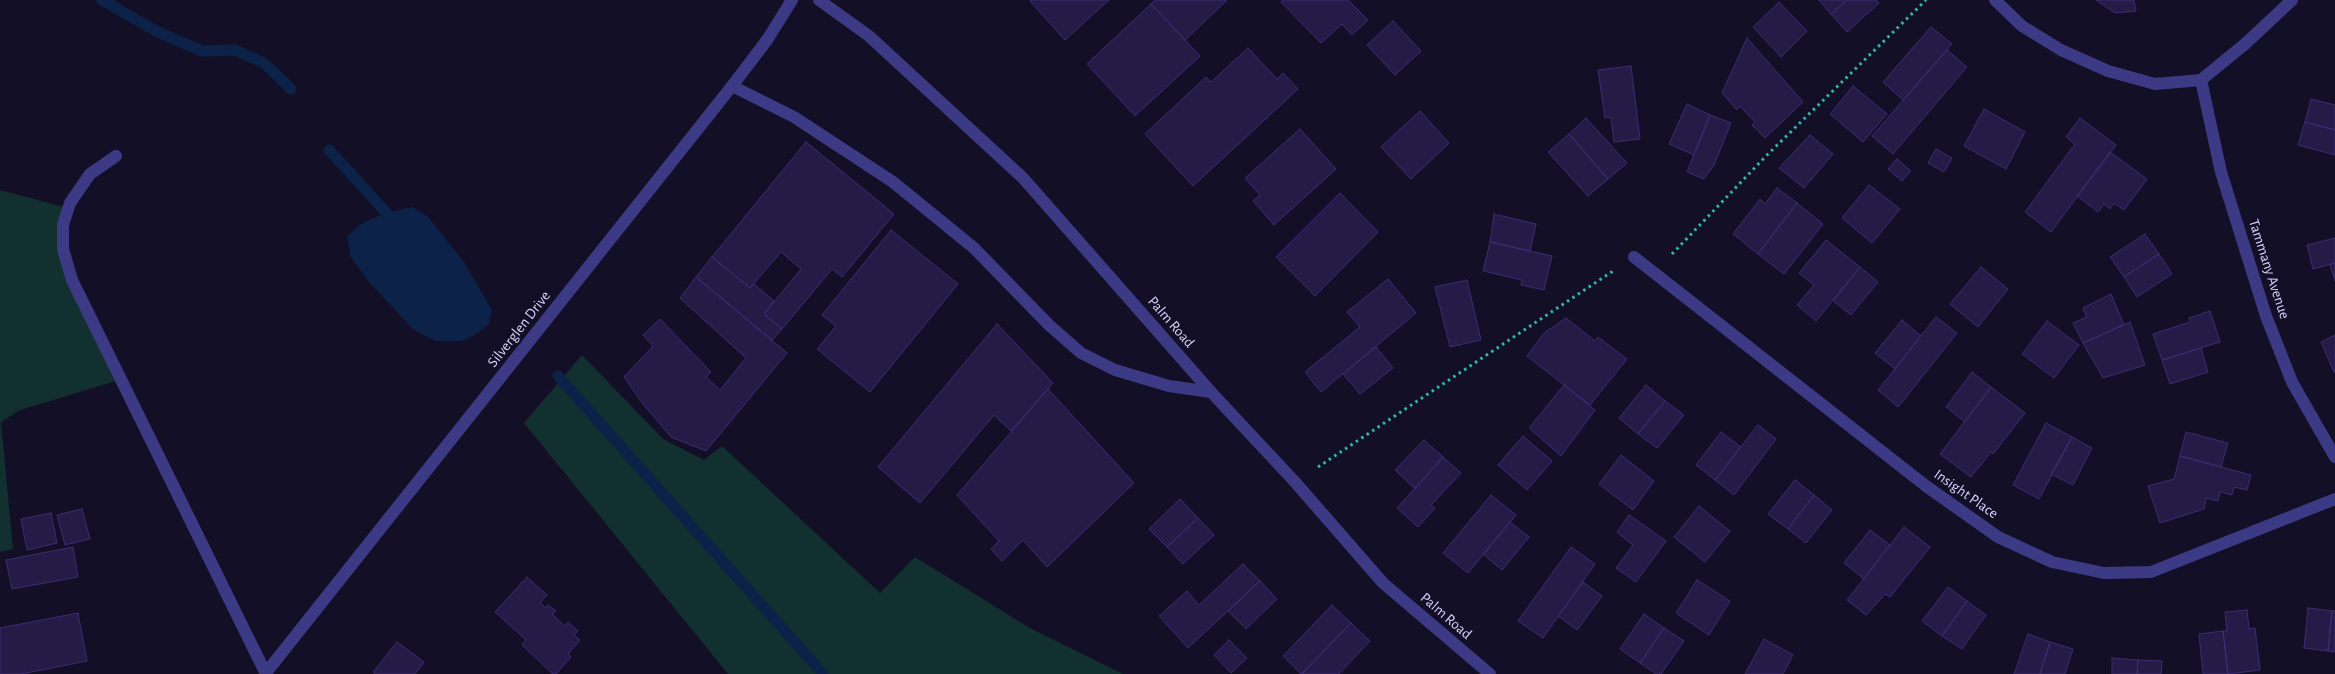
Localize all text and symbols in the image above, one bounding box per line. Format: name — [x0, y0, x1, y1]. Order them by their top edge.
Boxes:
street label: Tammany Avenue — [2244, 217, 2294, 321]
street label: Silverglen Drive — [484, 287, 554, 371]
street label: Palm Road — [1144, 293, 1198, 351]
street label: Insight Place — [1930, 465, 2002, 523]
street label: Palm Road — [1417, 589, 1475, 643]

